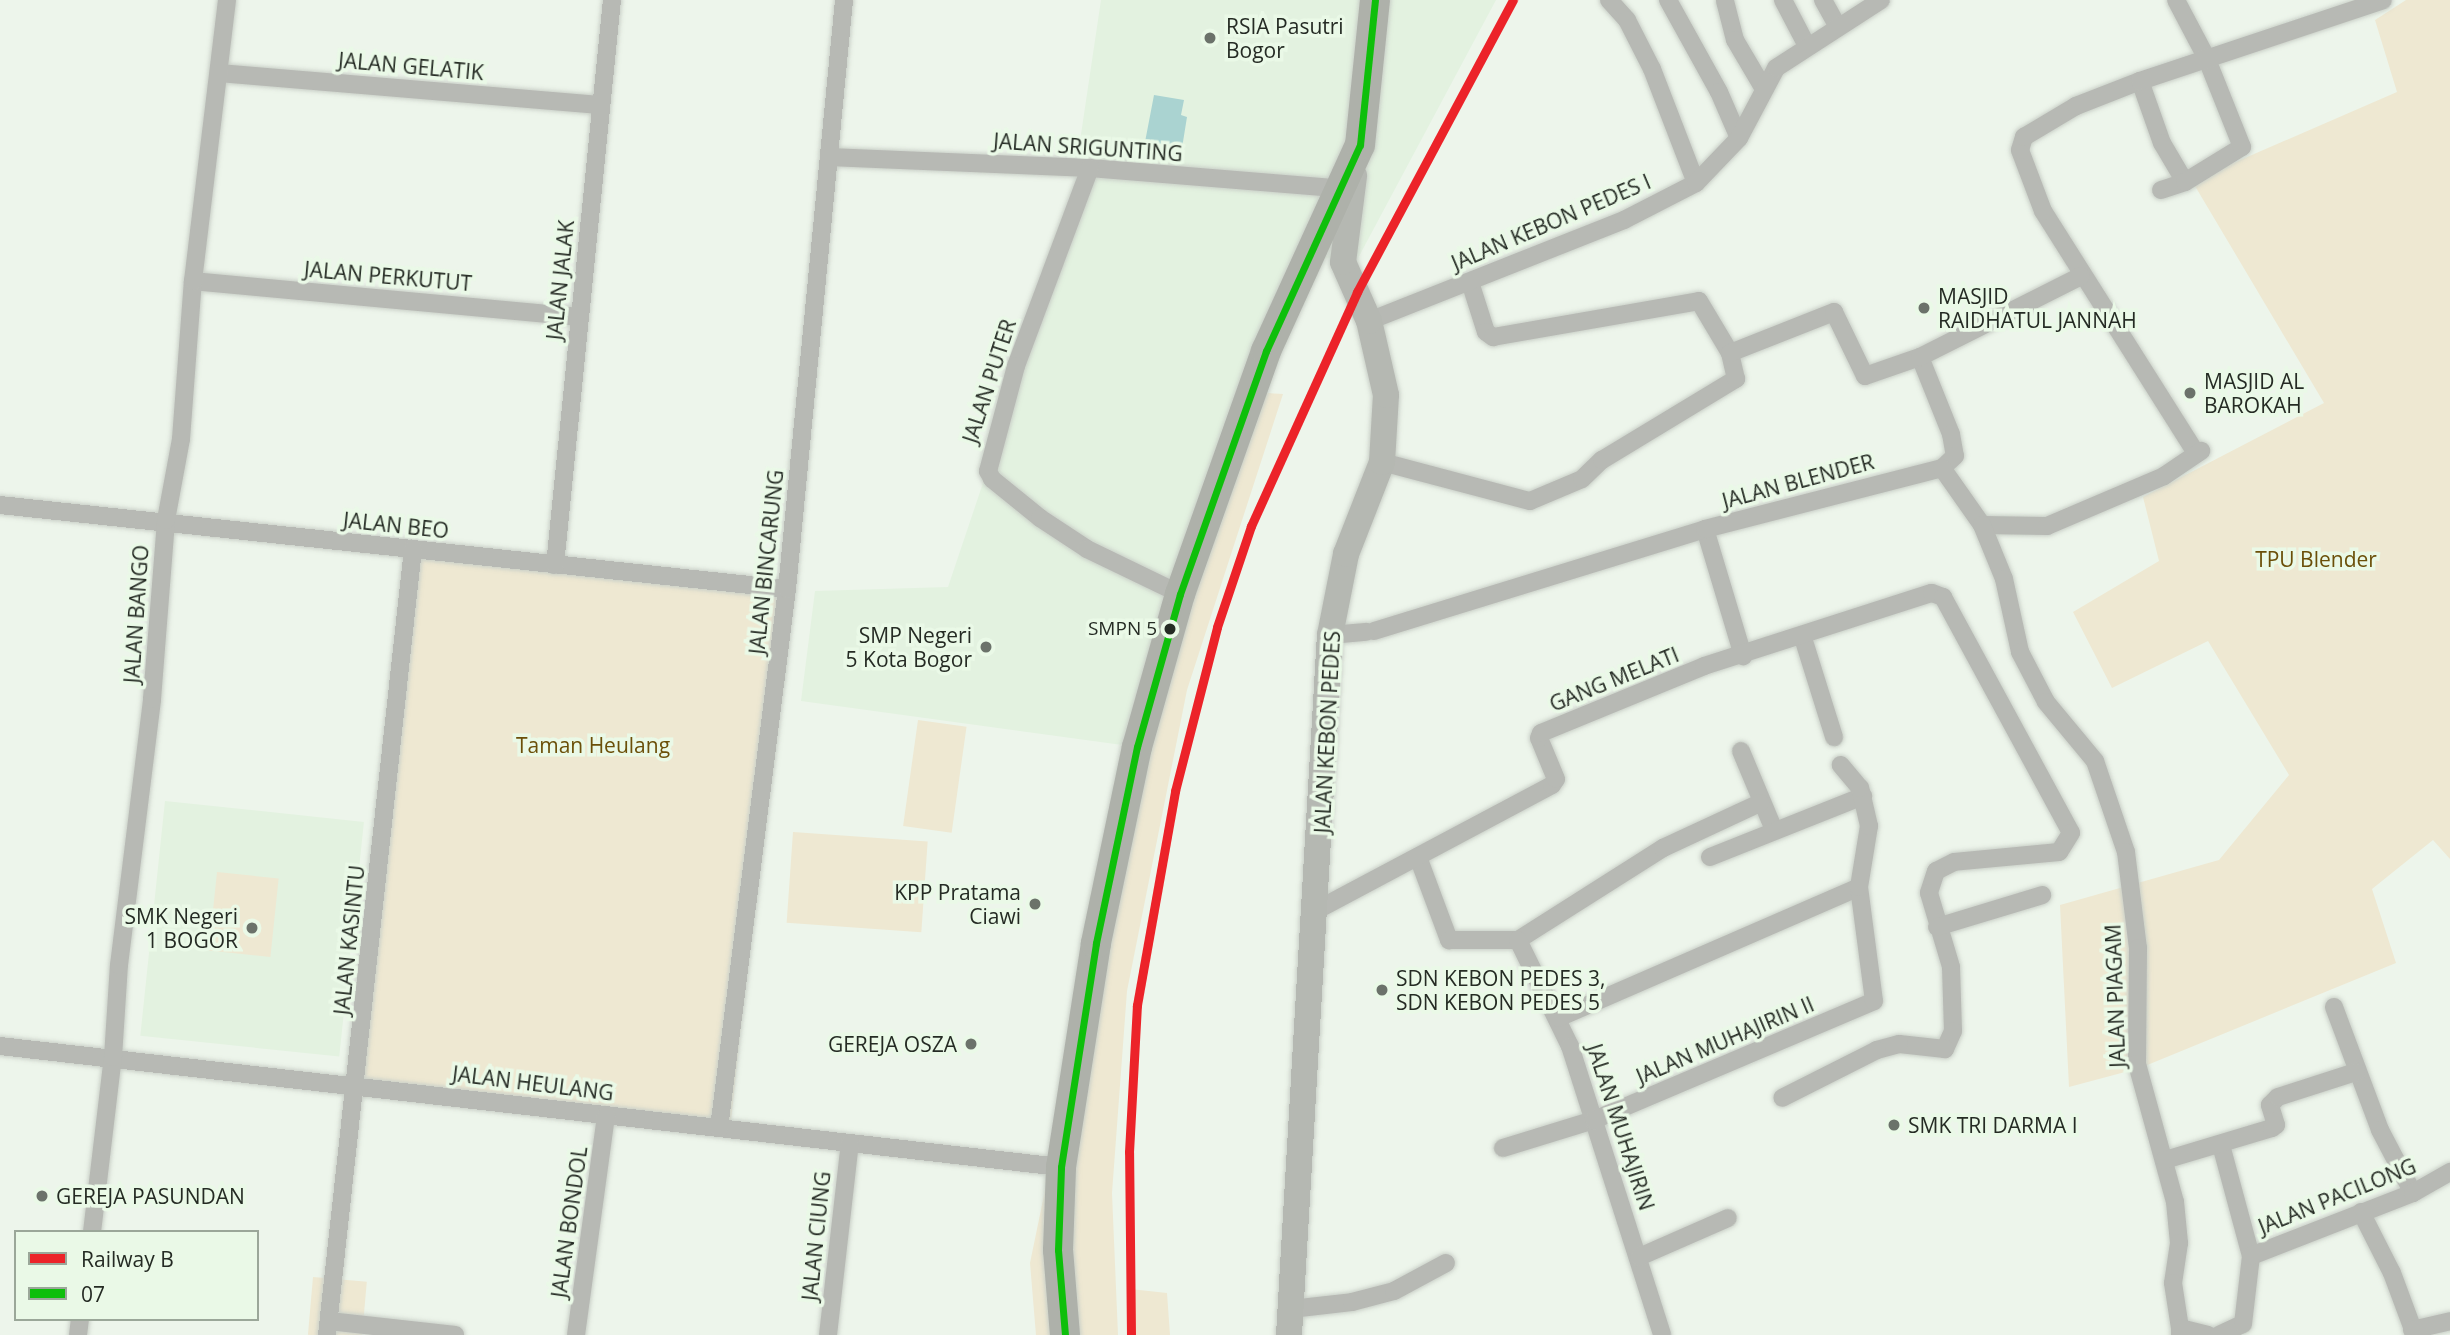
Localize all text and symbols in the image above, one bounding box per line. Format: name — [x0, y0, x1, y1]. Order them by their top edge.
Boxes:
place label: RSIA Pasutri Bogor — [1226, 13, 1344, 63]
marker: RSIA Pasutri Bogor — [1200, 28, 1220, 48]
street label: JALAN GELATIK — [337, 47, 485, 85]
street label: JALAN SRIGUNTING — [993, 128, 1183, 166]
street label: JALAN KEBON PEDES I — [1448, 169, 1654, 275]
street label: JALAN JALAK — [541, 219, 579, 341]
street label: JALAN PERKUTUT — [303, 256, 473, 296]
place label: MASJID RAIDHATUL JANNAH — [1938, 283, 2137, 333]
marker: MASJID RAIDHATUL JANNAH — [1916, 300, 1932, 316]
street label: JALAN PUTER — [957, 316, 1021, 446]
place label: MASJID AL BAROKAH — [2204, 368, 2304, 418]
marker: MASJID AL BAROKAH — [2182, 385, 2198, 401]
street label: JALAN BLENDER — [1719, 449, 1877, 513]
street label: JALAN BINCARUNG — [744, 468, 788, 656]
street label: JALAN BEO — [342, 507, 450, 543]
street label: JALAN BANGO — [119, 544, 153, 684]
park label: TPU Blender — [2255, 546, 2377, 572]
place label: SMPN 5 — [1088, 618, 1157, 640]
place label: SMP Negeri 5 Kota Bogor — [846, 622, 972, 672]
marker: SMPN 5 — [1163, 622, 1177, 636]
street label: JALAN KEBON PEDES — [1309, 630, 1345, 834]
marker: SMP Negeri 5 Kota Bogor — [978, 639, 994, 655]
street label: GANG MELATI — [1546, 642, 1682, 716]
park label: Taman Heulang — [516, 732, 670, 758]
street label: JALAN KASINTU — [329, 864, 369, 1016]
place label: KPP Pratama Ciawi — [894, 879, 1021, 929]
marker: KPP Pratama Ciawi — [1027, 896, 1043, 912]
place label: SMK Negeri 1 BOGOR — [125, 903, 238, 953]
marker: SMK Negeri 1 BOGOR — [244, 920, 260, 936]
street label: JALAN PIAGAM — [2100, 924, 2130, 1068]
place label: SDN KEBON PEDES 3, SDN KEBON PEDES 5 — [1396, 965, 1605, 1015]
marker: SDN KEBON PEDES 3, SDN KEBON PEDES 5 — [1374, 982, 1390, 998]
street label: JALAN MUHAJIRIN II — [1632, 991, 1818, 1089]
place label: GEREJA OSZA — [828, 1031, 957, 1057]
marker: GEREJA OSZA — [963, 1036, 979, 1052]
street label: JALAN MUHAJIRIN — [1582, 1041, 1660, 1213]
street label: JALAN HEULANG — [451, 1061, 615, 1105]
place label: SMK TRI DARMA I — [1908, 1112, 2078, 1138]
marker: SMK TRI DARMA I — [1886, 1117, 1902, 1133]
street label: JALAN BONDOL — [546, 1145, 592, 1299]
street label: JALAN PACILONG — [2254, 1153, 2420, 1239]
street label: JALAN CIUNG — [797, 1170, 835, 1302]
place label: GEREJA PASUNDAN — [56, 1183, 245, 1209]
marker: GEREJA PASUNDAN — [34, 1188, 50, 1204]
legend — [14, 1230, 259, 1321]
text: Railway B — [81, 1245, 174, 1273]
text: 07 — [81, 1280, 105, 1308]

